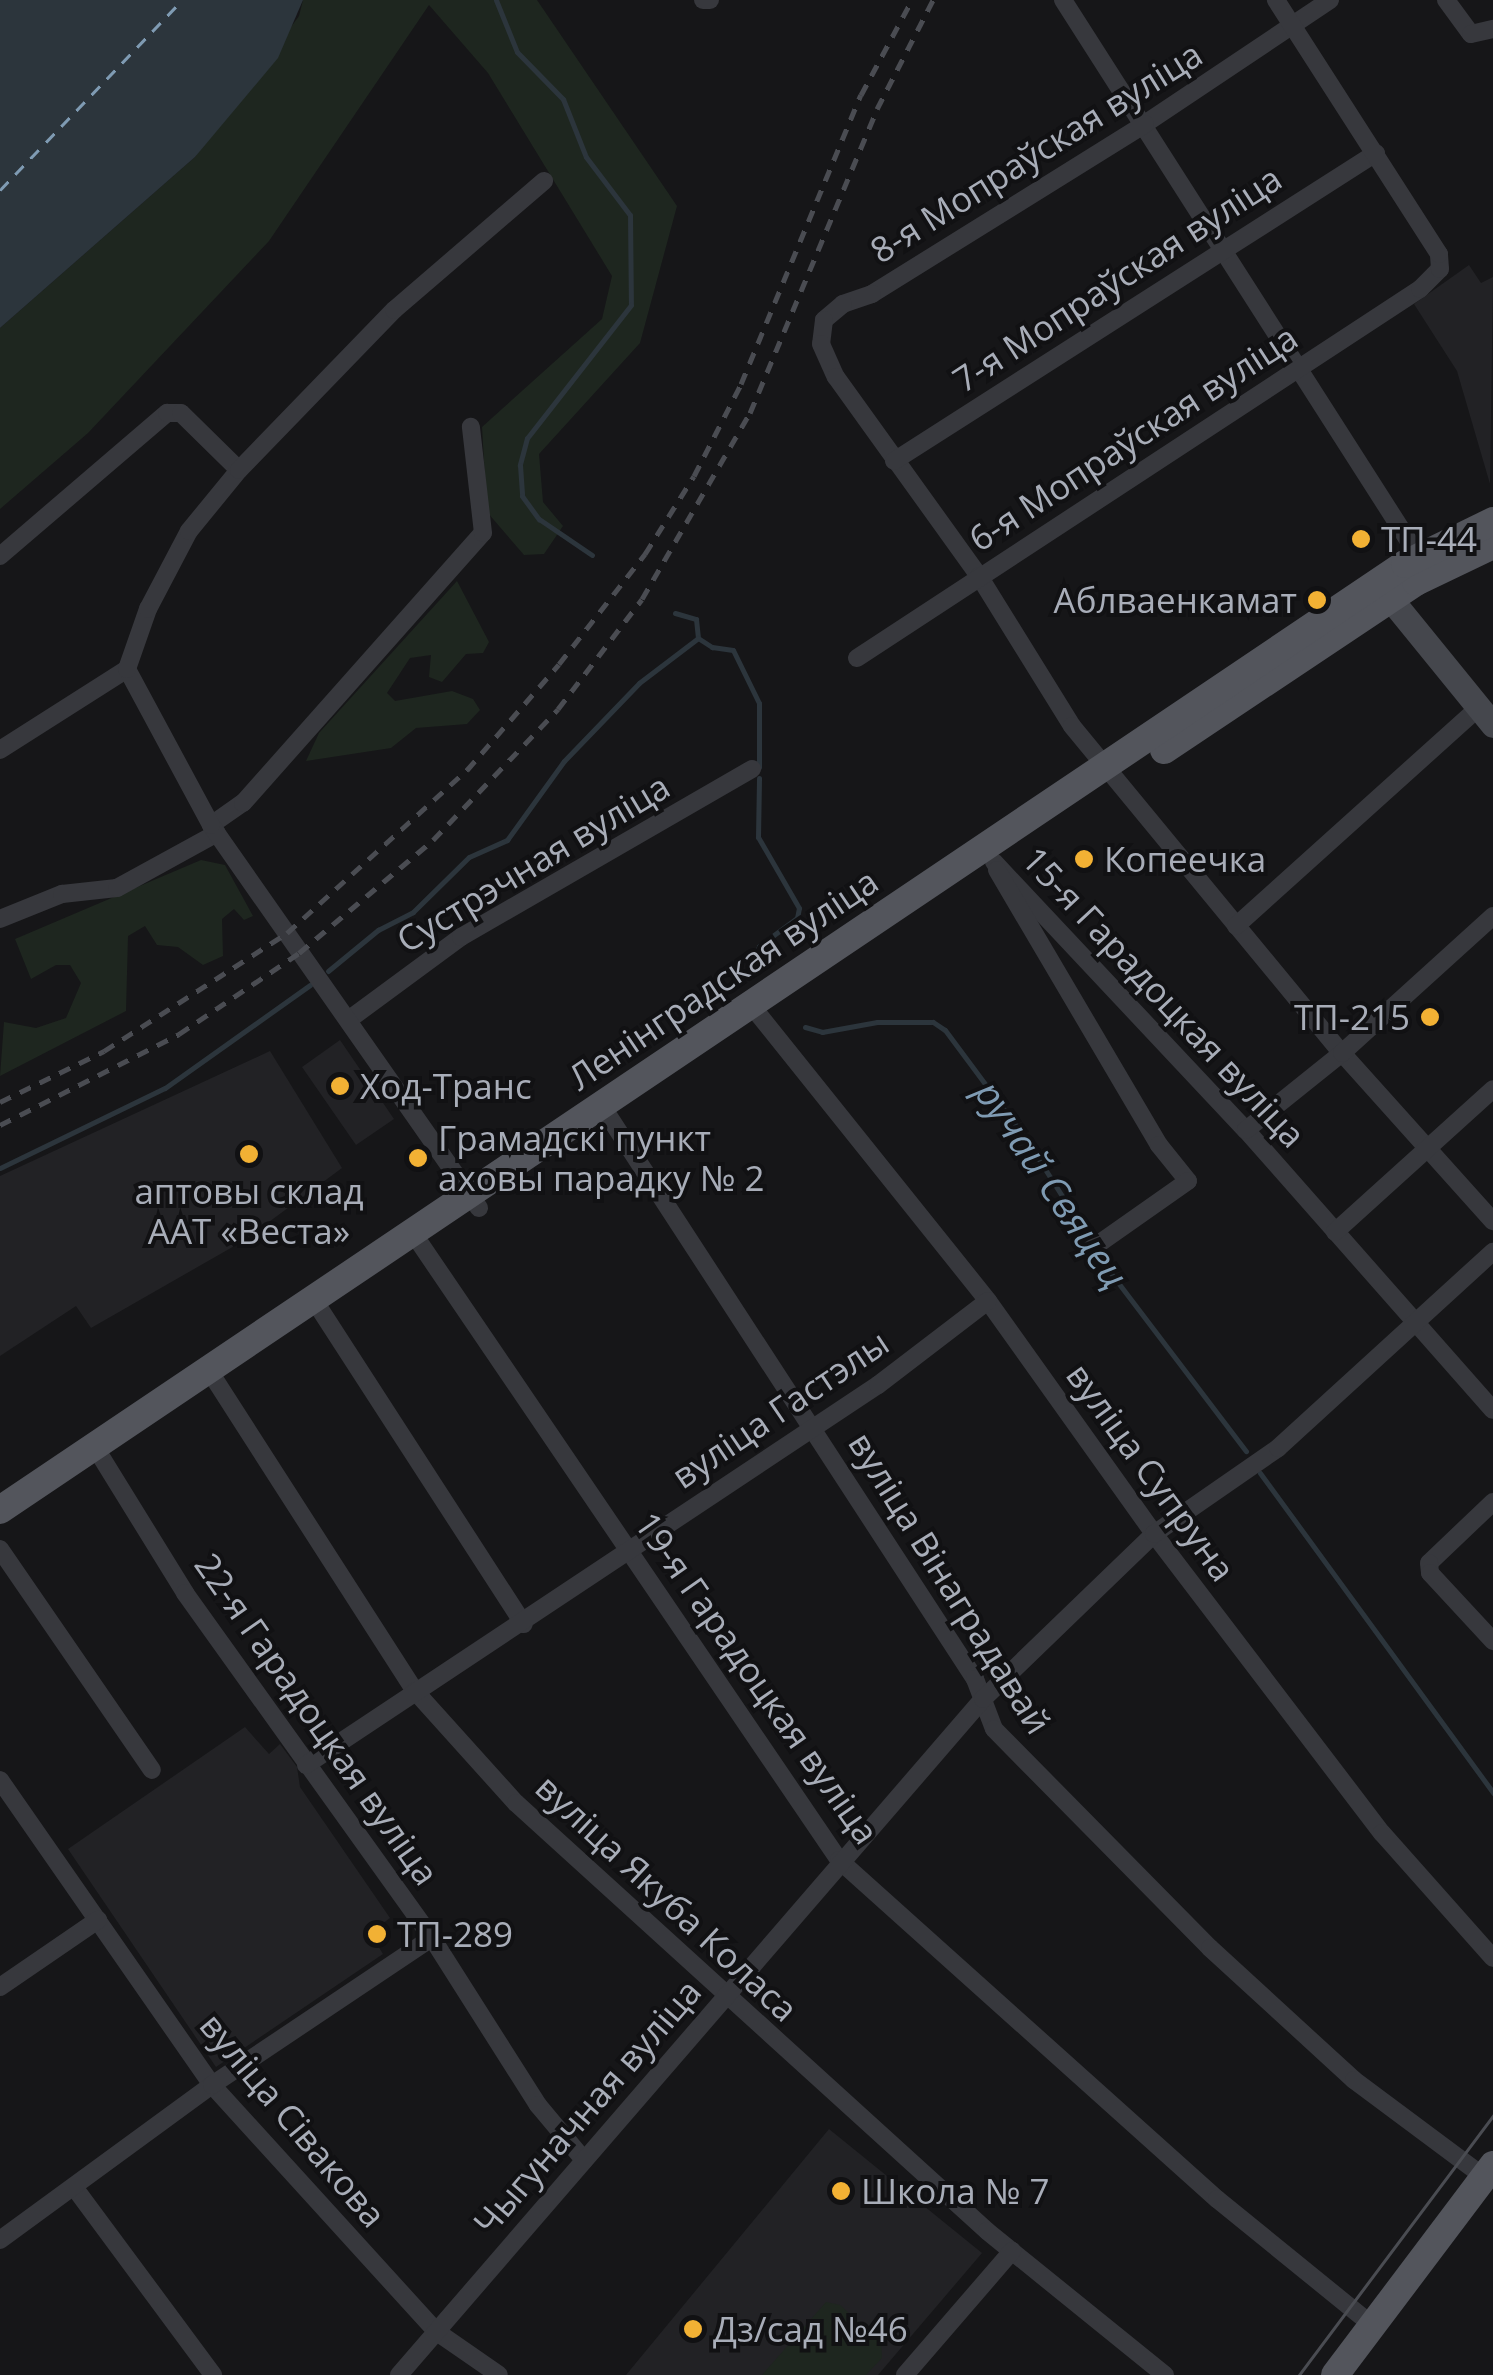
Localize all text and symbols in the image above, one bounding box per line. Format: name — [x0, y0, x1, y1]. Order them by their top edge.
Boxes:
street label: 8-я Мопраўская вуліца — [862, 33, 1210, 271]
street label: 7-я Мопраўская вуліца — [945, 157, 1289, 401]
street label: 6-я Мопраўская вуліца — [961, 316, 1305, 560]
place label: ТП-44 — [1381, 518, 1477, 560]
marker: ТП-44 — [1350, 528, 1372, 550]
place label: Аблваенкамат — [1054, 579, 1297, 621]
marker: Аблваенкамат — [1306, 589, 1328, 611]
street label: Сустрэчная вуліца — [389, 765, 677, 961]
street label: 15-я Гарадоцкая вуліца — [1014, 838, 1314, 1156]
place label: Копеечка — [1104, 838, 1266, 880]
marker: Копеечка — [1073, 848, 1095, 870]
street label: Ленінградская вуліца — [560, 860, 886, 1098]
place label: ТП-215 — [1294, 996, 1410, 1038]
marker: ТП-215 — [1419, 1006, 1441, 1028]
place label: Ход-Транс — [360, 1065, 532, 1107]
water label: ручай Свяцец — [966, 1071, 1138, 1297]
marker: Ход-Транс — [329, 1075, 351, 1097]
place label: Грамадскі пункт аховы парадку № 2 — [438, 1117, 764, 1199]
marker: аптовы склад ААТ «Веста» — [238, 1143, 260, 1165]
marker: Грамадскі пункт аховы парадку № 2 — [407, 1147, 429, 1169]
place label: аптовы склад ААТ «Веста» — [134, 1170, 364, 1252]
street label: вуліца Гастэлы — [664, 1321, 896, 1497]
street label: вуліца Супруна — [1058, 1355, 1244, 1589]
street label: вуліца Вінаградавай — [840, 1425, 1060, 1741]
street label: 19-я Гарадоцкая вуліца — [626, 1504, 888, 1852]
street label: 22-я Гарадоцкая вуліца — [186, 1545, 448, 1893]
street label: вуліца Якуба Коласа — [528, 1766, 806, 2030]
place label: ТП-289 — [397, 1913, 513, 1955]
marker: ТП-289 — [366, 1923, 388, 1945]
street label: Чыгуначная вуліца — [465, 1971, 709, 2243]
street label: вуліца Сівакова — [191, 2005, 395, 2235]
place label: Школа № 7 — [861, 2170, 1050, 2212]
marker: Школа № 7 — [830, 2180, 852, 2202]
place label: Дз/сад №46 — [713, 2308, 908, 2350]
marker: Дз/сад №46 — [682, 2318, 704, 2340]

